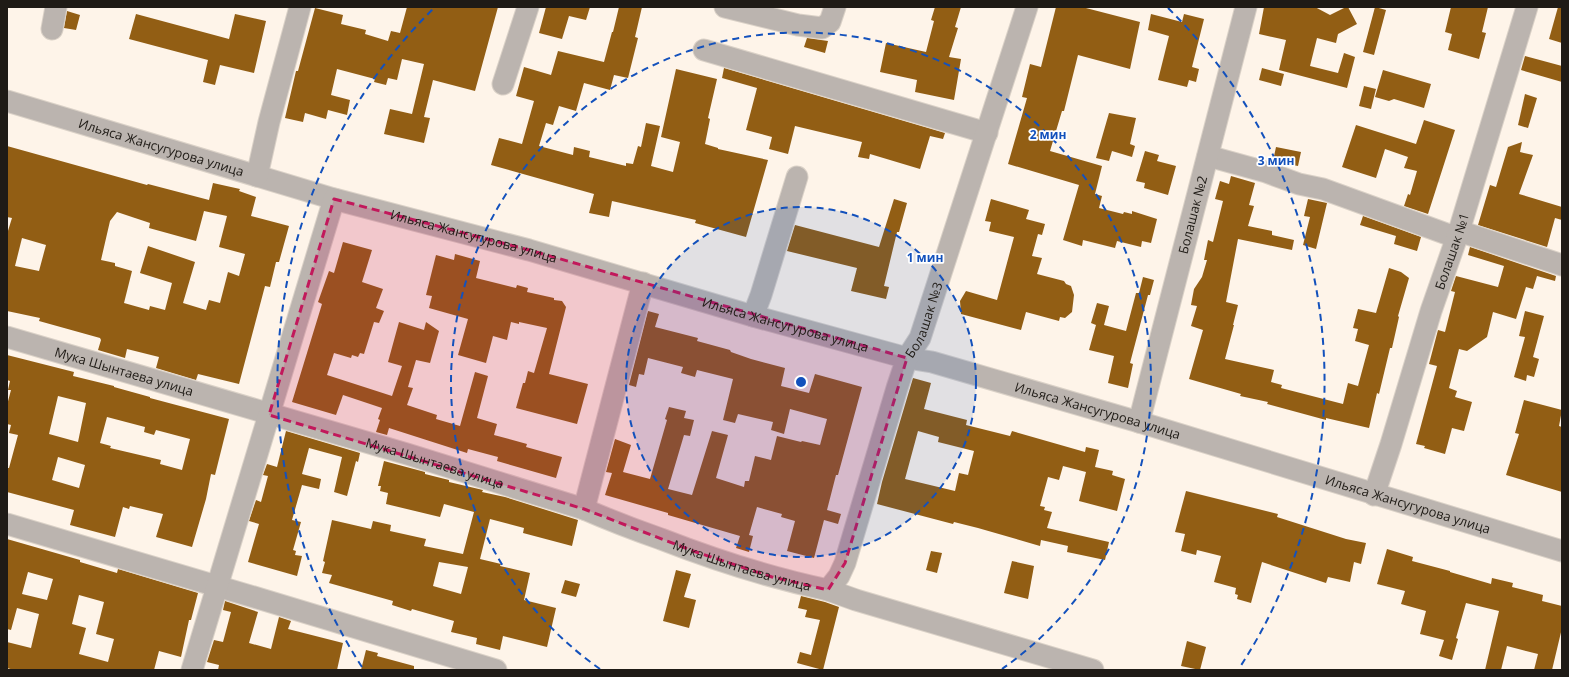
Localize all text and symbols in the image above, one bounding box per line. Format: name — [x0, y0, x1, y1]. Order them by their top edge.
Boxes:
street label: Ильяса Жансугурова улица — [76, 114, 246, 181]
text: 2 мин — [1030, 126, 1066, 143]
text: 3 мин — [1258, 152, 1294, 169]
street label: Болашак №2 — [1174, 174, 1211, 256]
street label: Ильяса Жансугурова улица — [389, 205, 559, 267]
street label: Болашак №1 — [1430, 211, 1473, 292]
text: 1 мин — [907, 249, 943, 266]
street label: Болашак №3 — [901, 280, 947, 361]
street label: Ильяса Жансугурова улица — [700, 293, 871, 356]
street label: Мука Шынтаева улица — [53, 342, 196, 400]
centre of rings — [794, 375, 808, 389]
street label: Ильяса Жансугурова улица — [1013, 377, 1183, 443]
street label: Мука Шынтаева улица — [364, 433, 506, 493]
street label: Ильяса Жансугурова улица — [1323, 470, 1493, 538]
street label: Мука Шынтаева улица — [670, 535, 813, 595]

